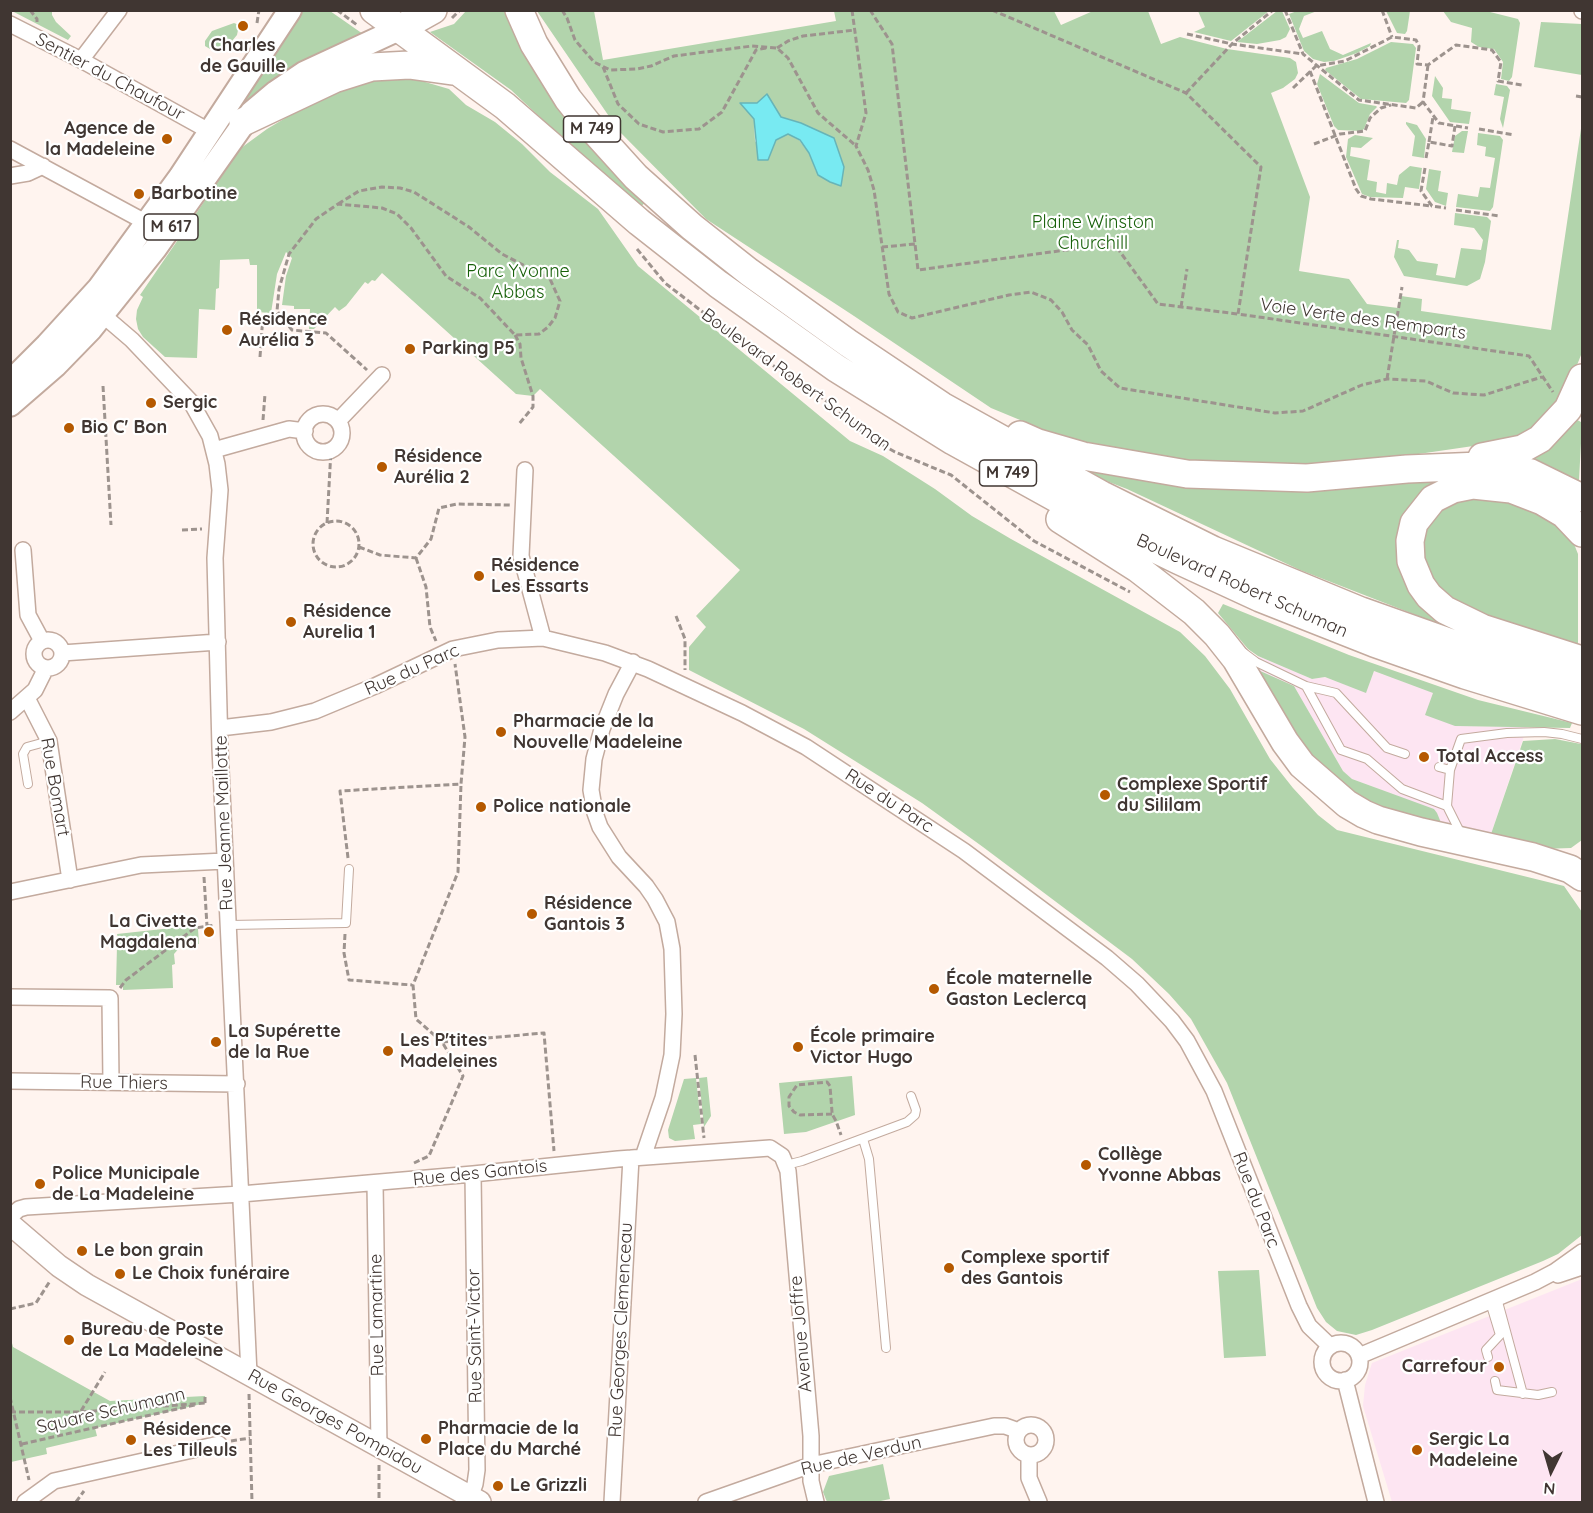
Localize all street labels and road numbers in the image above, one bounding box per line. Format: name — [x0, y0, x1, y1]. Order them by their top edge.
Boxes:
street label: Sentier du Chaufour — [32, 29, 188, 125]
road number: M 749 — [564, 116, 620, 142]
road number: M 617 — [144, 214, 198, 240]
street label: Voie Verte des Remparts — [1259, 294, 1467, 344]
street label: Boulevard Robert Schuman — [697, 304, 895, 456]
road number: M 749 — [980, 460, 1036, 486]
street label: Boulevard Robert Schuman — [1133, 530, 1351, 642]
street label: Rue du Parc — [361, 640, 463, 700]
street label: Rue Jeanne Maillotte — [210, 735, 238, 911]
street label: Rue Bomart — [36, 736, 74, 838]
street label: Rue du Parc — [841, 764, 937, 838]
street label: Rue Thiers — [80, 1071, 168, 1095]
street label: Rue du Parc — [1228, 1149, 1284, 1251]
street label: Rue des Gantois — [412, 1155, 548, 1191]
street label: Rue Georges Clemenceau — [605, 1222, 637, 1438]
street label: Rue Lamartine — [365, 1254, 389, 1376]
street label: Rue Saint-Victor — [463, 1269, 487, 1403]
street label: Avenue Joffre — [785, 1275, 817, 1393]
street label: Rue Georges Pompidou — [244, 1365, 426, 1479]
street label: Square Schumann — [35, 1383, 187, 1439]
street label: Rue de Verdun — [799, 1432, 923, 1480]

